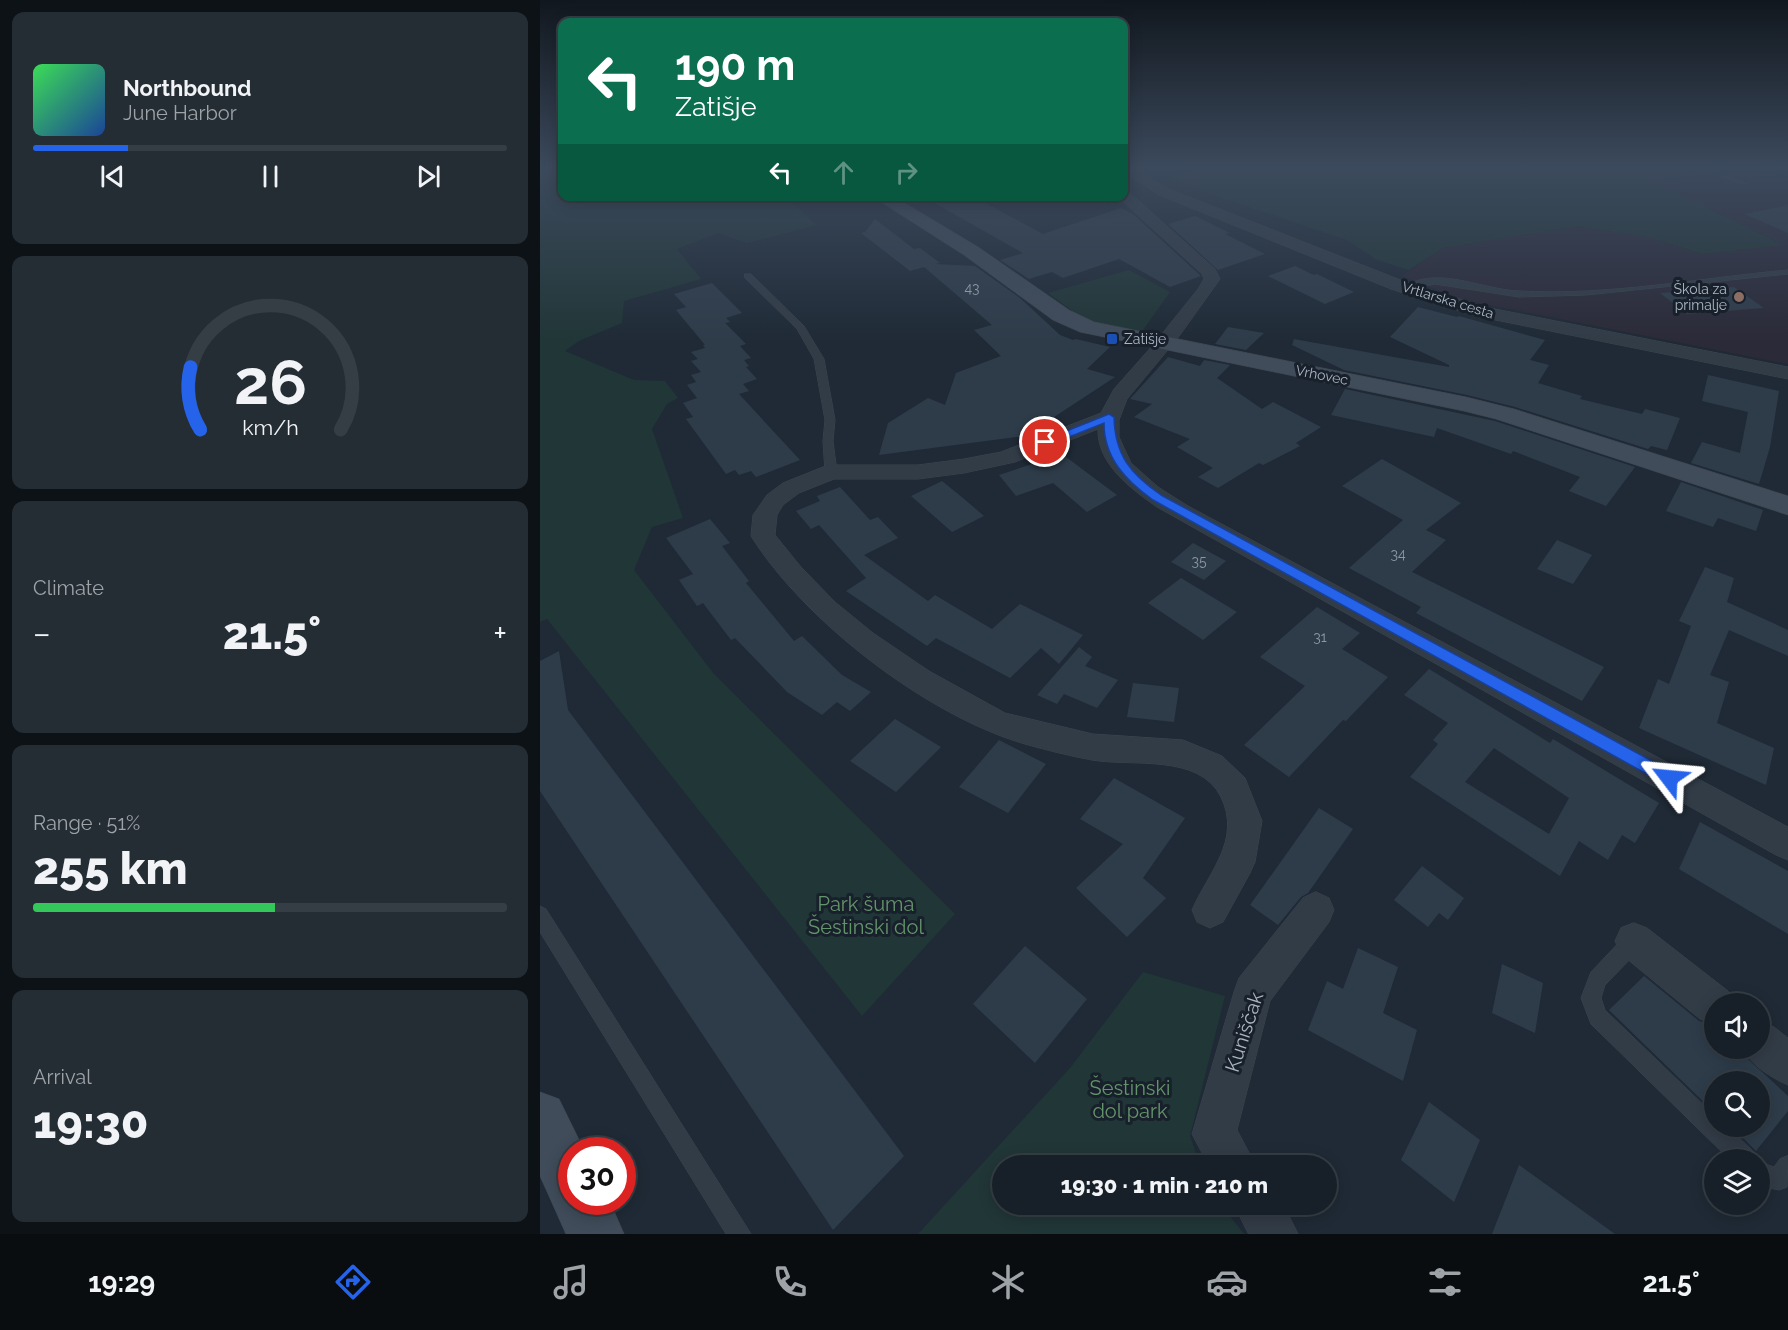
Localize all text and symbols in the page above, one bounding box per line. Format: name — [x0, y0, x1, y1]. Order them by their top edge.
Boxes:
text: 190 m — [675, 41, 795, 90]
icon: left — [576, 42, 654, 120]
text: Northbound — [123, 75, 252, 101]
text: Zatišje — [675, 91, 757, 122]
text: June Harbor — [123, 101, 237, 125]
icon: left — [764, 156, 797, 189]
icon: ahead — [827, 156, 860, 189]
icon: right — [890, 156, 923, 189]
icon: previous — [96, 160, 129, 193]
icon: pause — [254, 160, 287, 193]
icon: next — [412, 160, 445, 193]
street label: Vrtlarska cesta — [1400, 278, 1496, 322]
place label: Škola za primalje — [1674, 279, 1727, 313]
house number: 43 — [964, 280, 980, 296]
marker: Škola za primalje — [1732, 290, 1746, 304]
place label: Zatišje — [1124, 331, 1166, 347]
marker: Zatišje — [1105, 332, 1119, 346]
text: 26 — [233, 345, 307, 419]
street label: Vrhovec — [1294, 362, 1350, 388]
text: km/h — [242, 415, 298, 440]
pin — [1019, 416, 1070, 467]
icon: arrive — [1028, 425, 1061, 458]
house number: 34 — [1390, 546, 1406, 562]
house number: 35 — [1191, 553, 1207, 569]
text: Climate — [33, 576, 104, 600]
text: 21.5° — [223, 607, 321, 660]
text: − — [33, 614, 51, 653]
text: + — [493, 614, 507, 653]
house number: 31 — [1313, 629, 1327, 645]
position arrow — [1637, 746, 1701, 810]
text: Range · 51% — [33, 811, 140, 835]
text: 255 km — [33, 842, 188, 895]
park label: Park šuma Šestinski dol — [808, 892, 924, 939]
street label: Kuniščak — [1220, 989, 1268, 1075]
map controls — [1704, 993, 1770, 1215]
button: sound — [1704, 993, 1770, 1059]
text: Arrival — [33, 1065, 92, 1089]
button: search — [1704, 1071, 1770, 1137]
park label: Šestinski dol park — [1090, 1075, 1170, 1123]
text: 19:30 — [33, 1096, 148, 1149]
speed limit sign: 30 — [558, 1137, 636, 1215]
button: layers — [1704, 1149, 1770, 1215]
text: 19:30 · 1 min · 210 m — [1061, 1172, 1268, 1198]
icon: directions — [332, 1261, 374, 1303]
icon: music — [550, 1261, 592, 1303]
icon: phone — [769, 1261, 811, 1303]
icon: climate — [987, 1261, 1029, 1303]
icon: car — [1206, 1261, 1248, 1303]
icon: filters — [1424, 1261, 1466, 1303]
text: 19:29 — [88, 1267, 155, 1298]
text: 21.5° — [1642, 1267, 1700, 1298]

